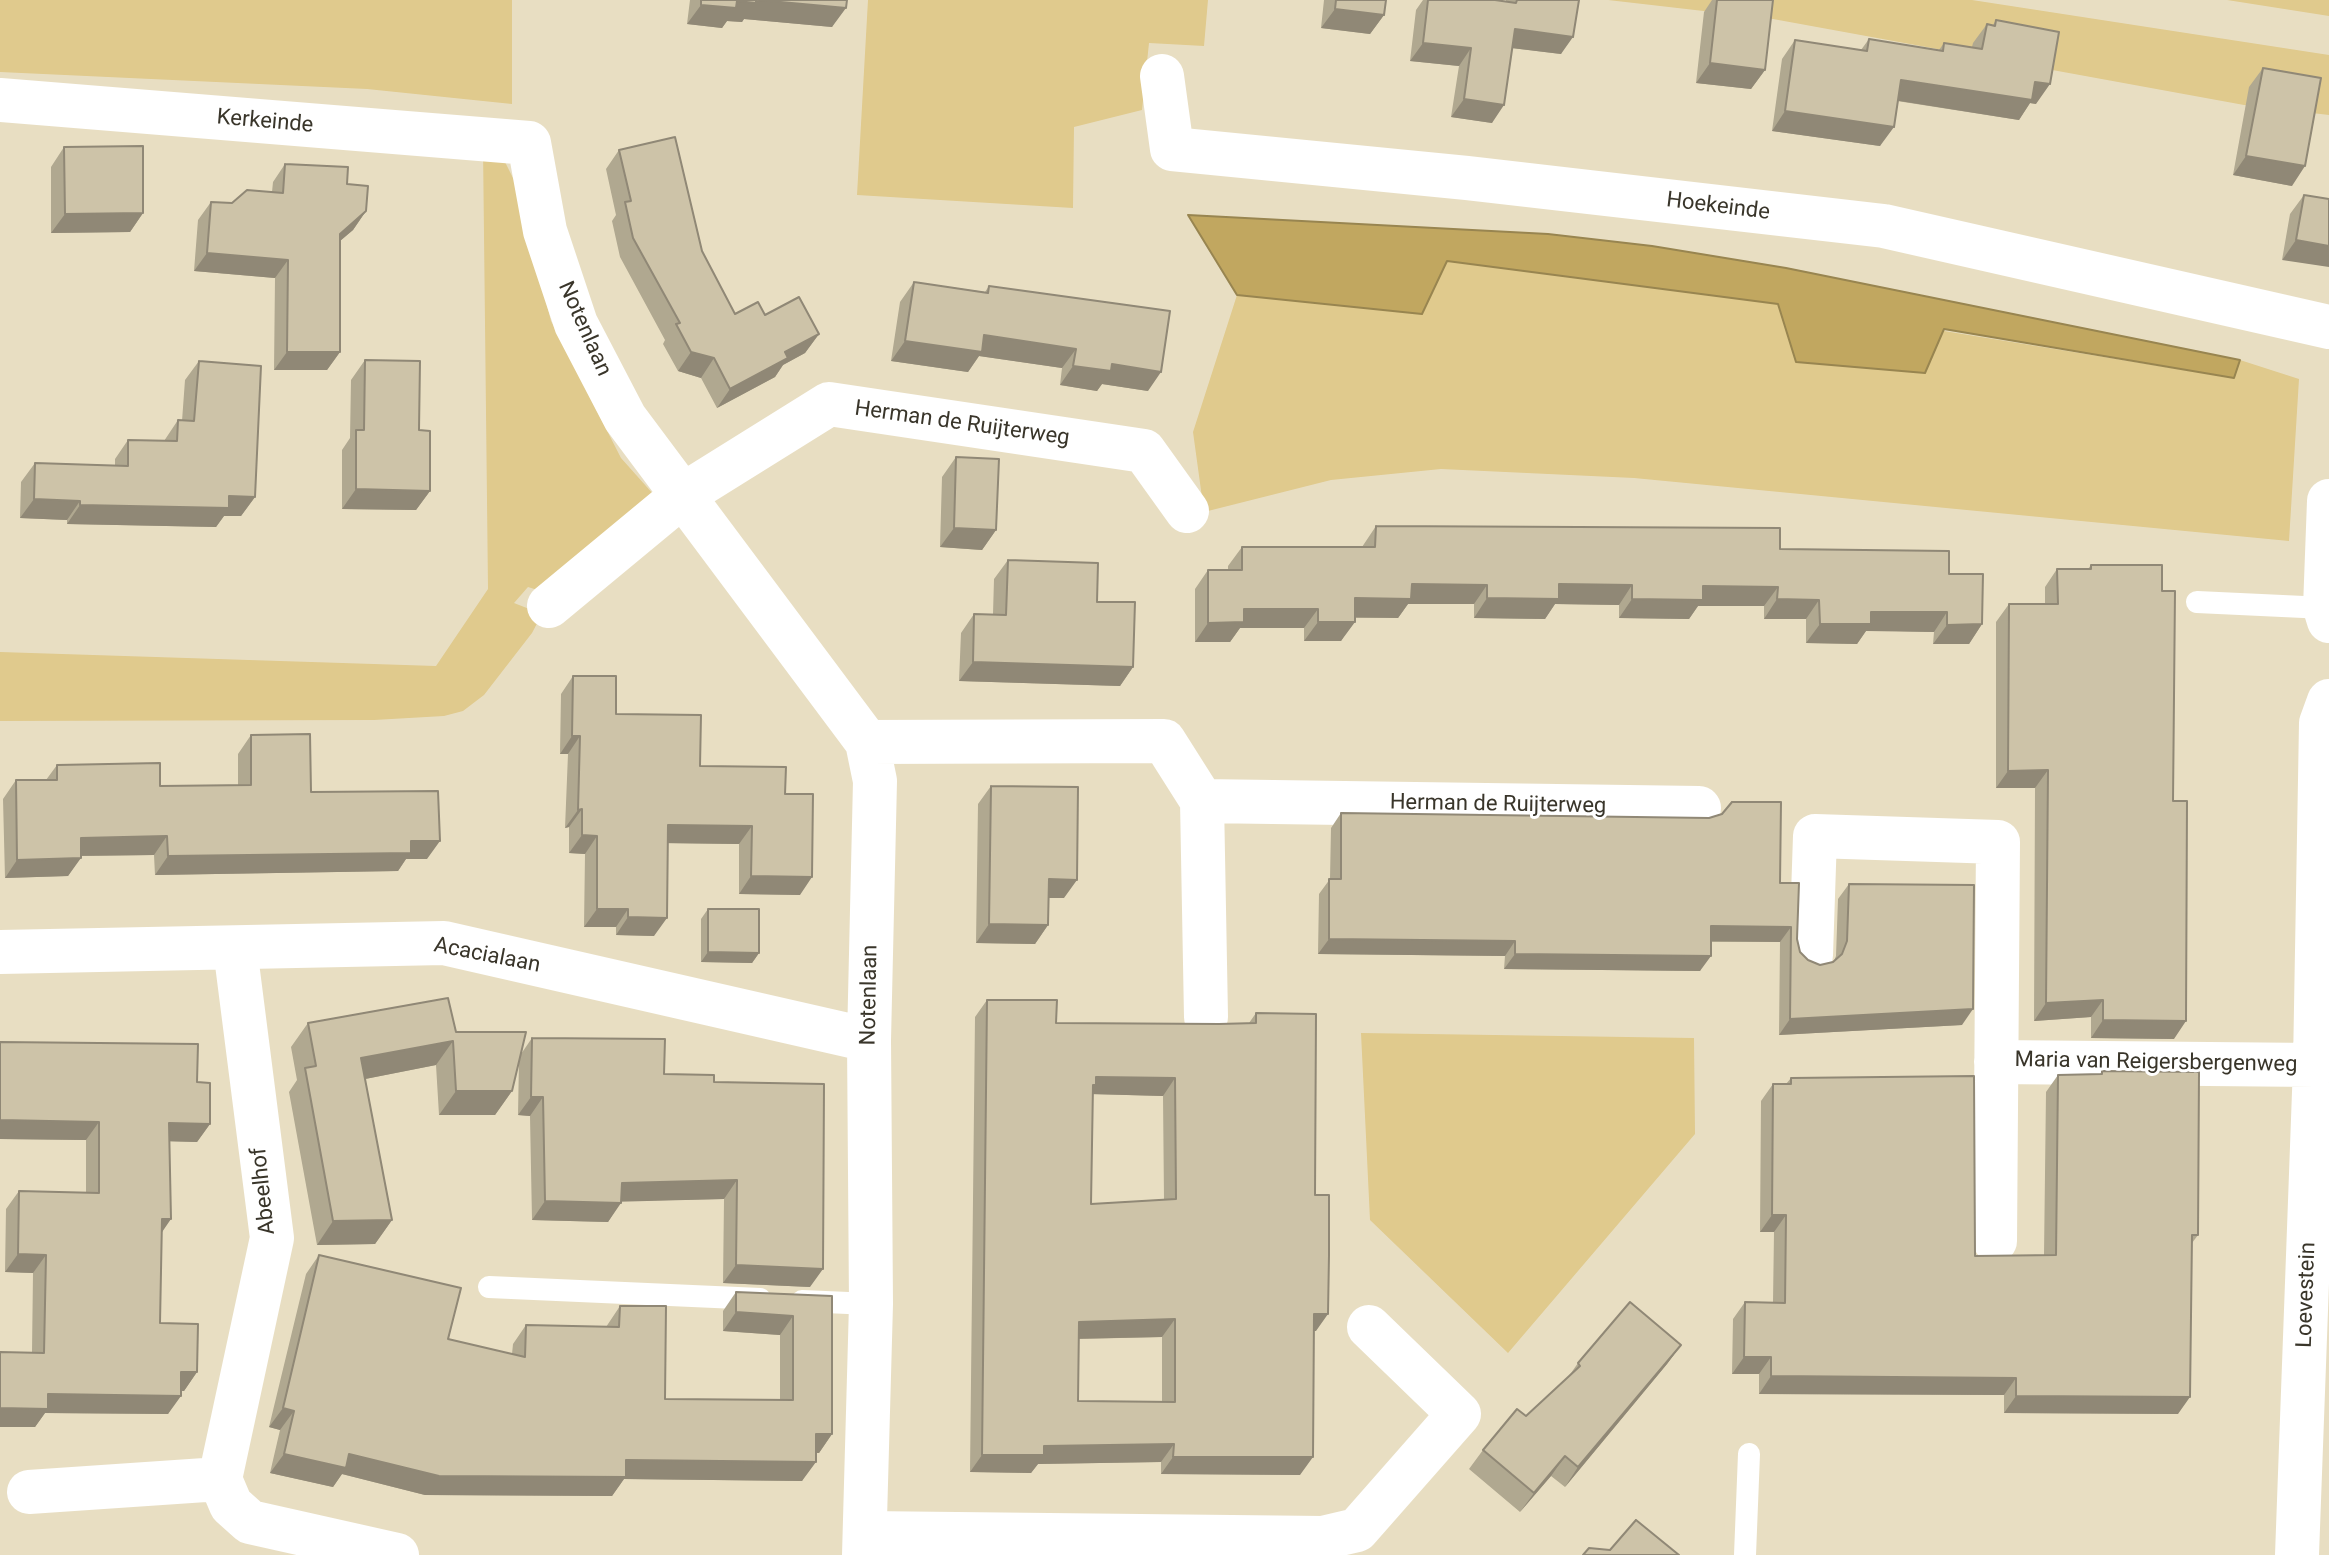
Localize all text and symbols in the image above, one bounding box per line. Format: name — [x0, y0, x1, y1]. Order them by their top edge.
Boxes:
street label: Kerkeinde — [216, 105, 314, 139]
street label: Hoekeinde — [1665, 188, 1771, 226]
street label: Notenlaan — [551, 278, 617, 380]
street label: Herman de Ruijterweg — [853, 396, 1071, 452]
street label: Herman de Ruijterweg — [1390, 790, 1606, 820]
street label: Acacialaan — [431, 933, 543, 979]
street label: Notenlaan — [856, 944, 884, 1046]
street label: Maria van Reigersbergenweg — [2014, 1047, 2298, 1079]
street label: Abeelhof — [246, 1146, 282, 1236]
street label: Loevestein — [2292, 1242, 2322, 1348]

